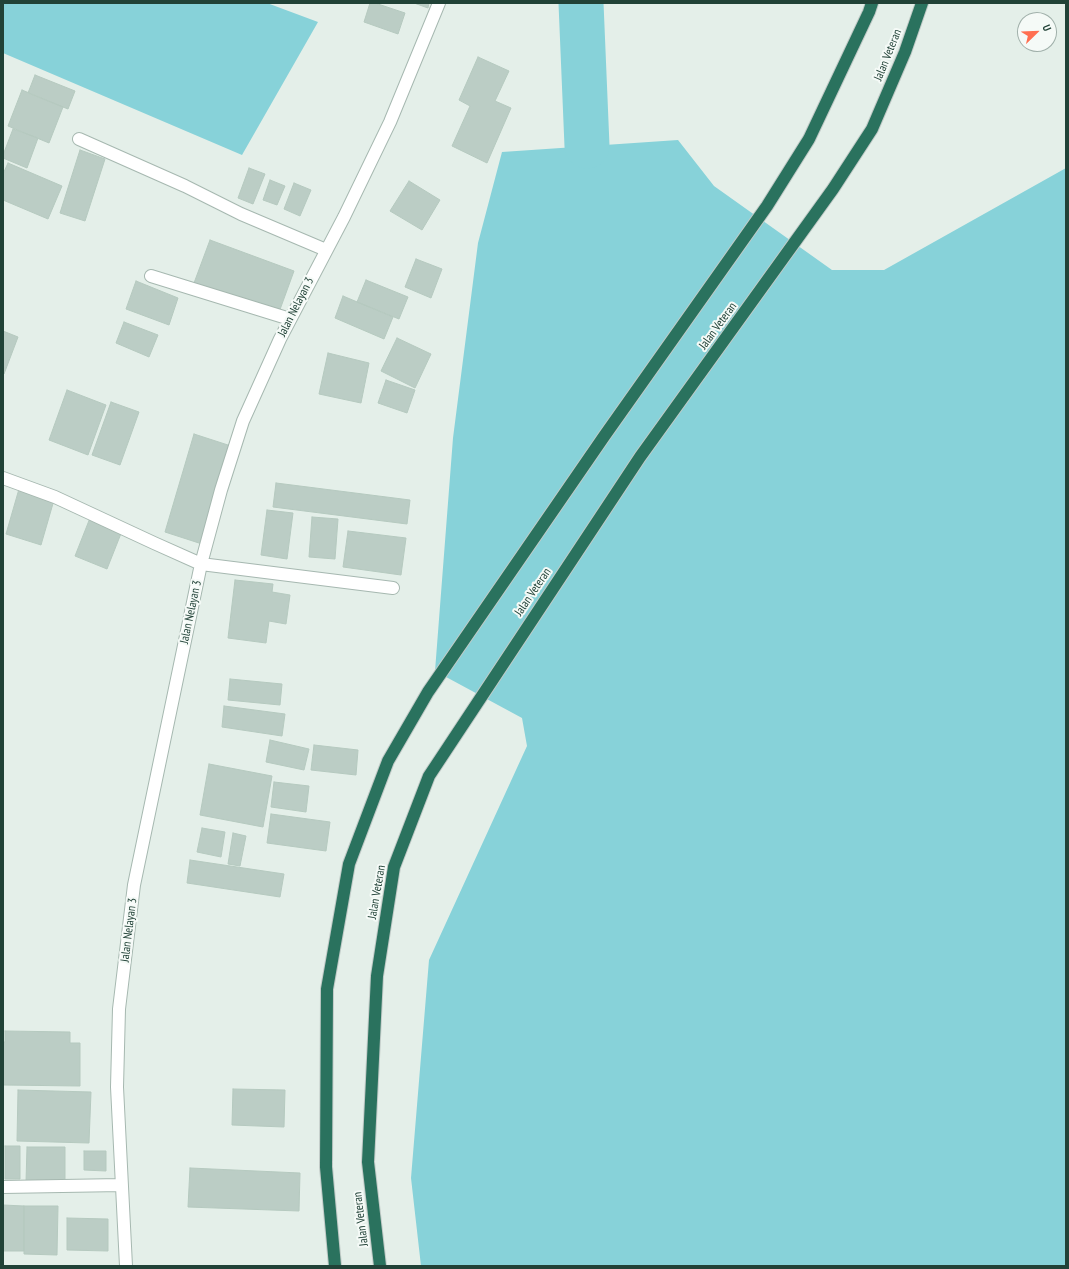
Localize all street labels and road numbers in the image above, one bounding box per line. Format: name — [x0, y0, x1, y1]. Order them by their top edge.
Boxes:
street label: Jalan Veteran — [871, 27, 905, 83]
street label: Jalan Nelayan 3 — [275, 275, 317, 339]
street label: Jalan Veteran — [696, 300, 740, 352]
street label: Jalan Veteran — [512, 565, 554, 619]
street label: Jalan Nelayan 3 — [177, 579, 205, 645]
street label: Jalan Veteran — [365, 864, 389, 920]
street label: Jalan Nelayan 3 — [118, 897, 140, 963]
street label: Jalan Veteran — [351, 1191, 371, 1247]

